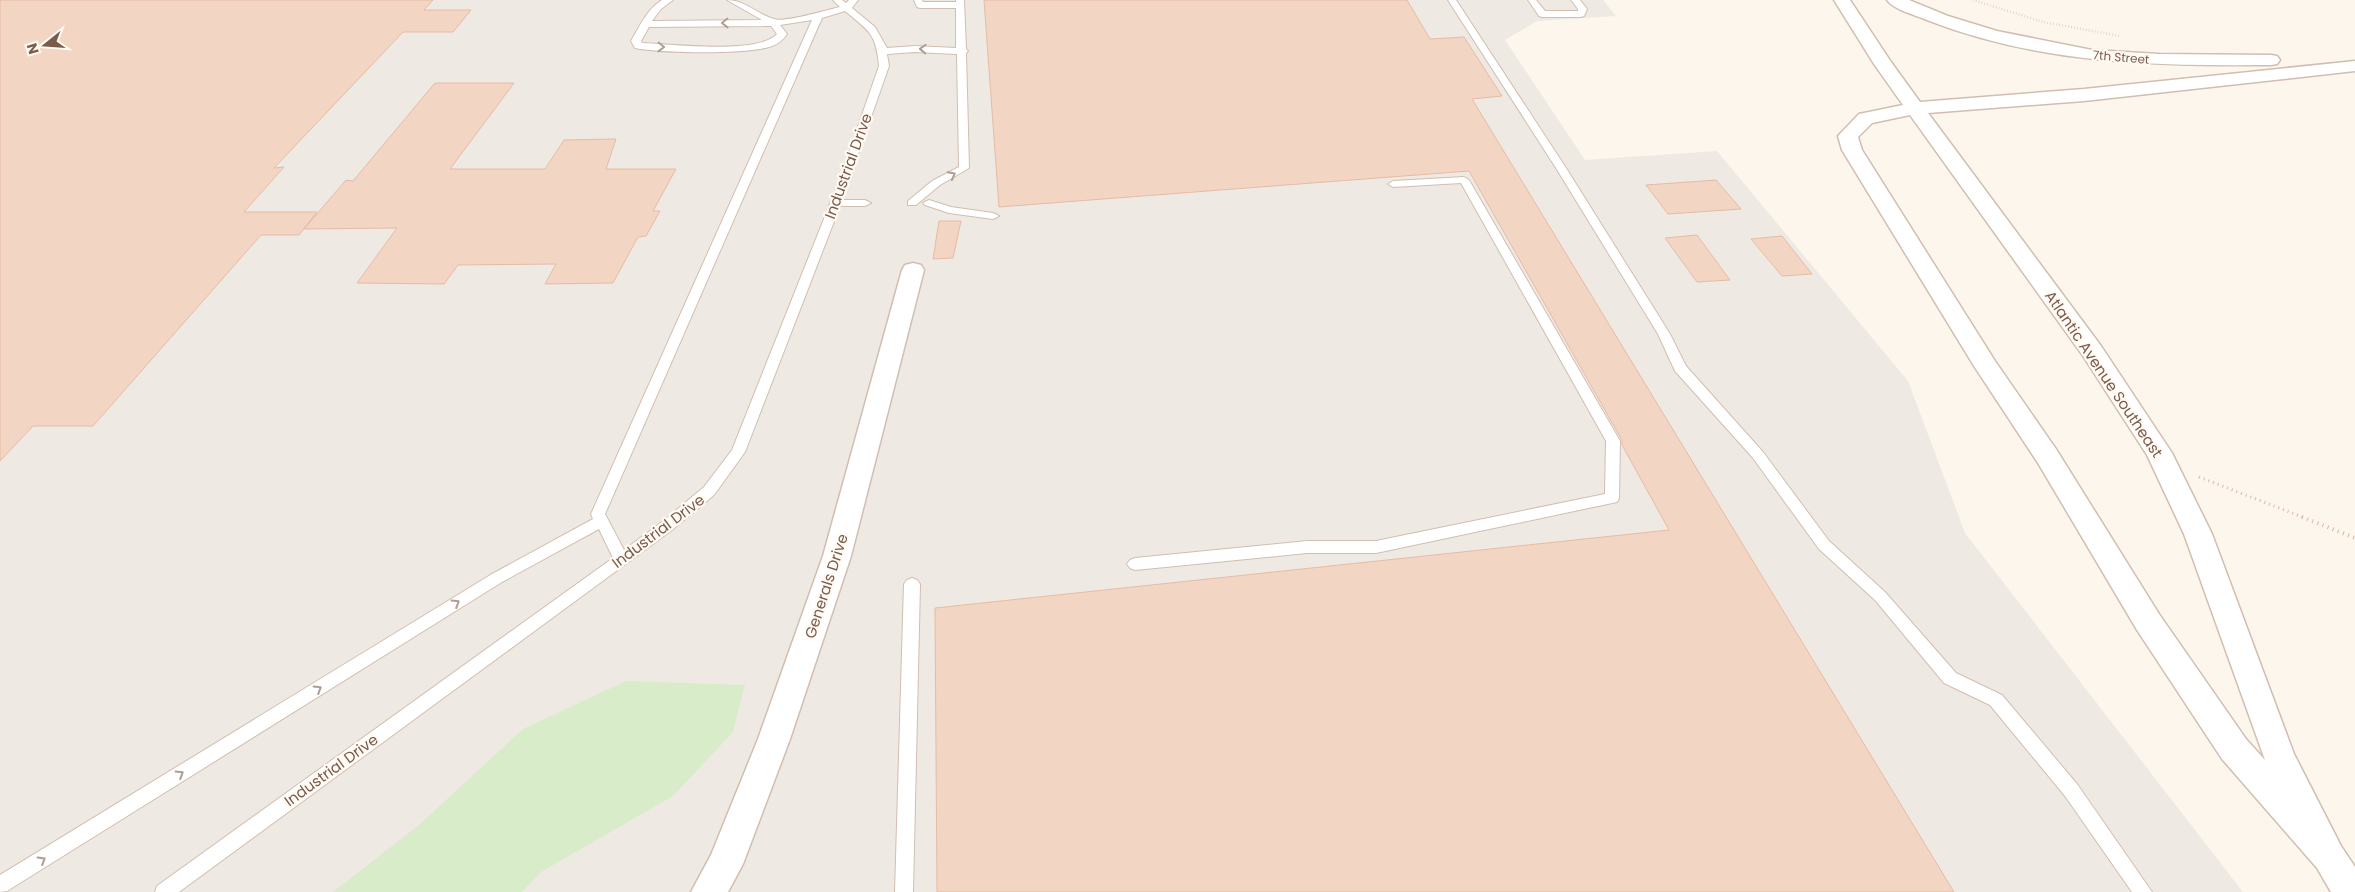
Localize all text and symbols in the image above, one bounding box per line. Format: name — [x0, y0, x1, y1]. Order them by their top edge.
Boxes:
one-way arrow — [721, 18, 729, 29]
north arrow — [20, 20, 70, 70]
text: N — [21, 41, 44, 57]
one-way arrow — [658, 42, 665, 52]
one-way arrow — [918, 44, 926, 55]
street label: 7th Street — [2092, 46, 2150, 68]
street label: Industrial Drive — [819, 110, 877, 222]
one-way arrow — [946, 171, 955, 181]
street label: Atlantic Avenue Southeast — [2040, 286, 2168, 462]
street label: Industrial Drive — [607, 489, 709, 573]
street label: Generals Drive — [799, 531, 853, 641]
one-way arrow — [451, 600, 460, 610]
one-way arrow — [313, 686, 322, 695]
street label: Industrial Drive — [280, 729, 382, 811]
one-way arrow — [174, 771, 183, 781]
one-way arrow — [36, 856, 45, 866]

